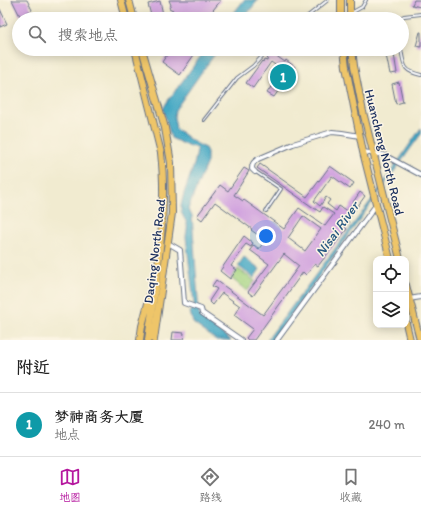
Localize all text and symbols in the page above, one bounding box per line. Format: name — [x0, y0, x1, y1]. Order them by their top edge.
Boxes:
search box — [12, 12, 409, 56]
icon: search — [26, 23, 48, 45]
text: 搜索地点 — [58, 26, 118, 44]
pin: 1 — [270, 62, 296, 92]
street label: Huancheng North Road — [362, 88, 407, 217]
water label: Nisai River — [312, 197, 364, 260]
street label: Daqing North Road — [141, 198, 168, 304]
your location — [256, 226, 276, 246]
map controls — [373, 256, 409, 328]
button: locate — [373, 256, 409, 292]
button: layers — [373, 292, 409, 328]
text: 附近 — [16, 357, 50, 377]
text: 梦神商务大厦 — [54, 408, 144, 426]
text: 1 — [26, 417, 32, 432]
text: 240 m — [368, 417, 405, 432]
text: 地点 — [54, 427, 80, 442]
tab: 地图 — [59, 466, 81, 504]
tab: 路线 — [199, 466, 221, 504]
tab: 收藏 — [340, 466, 362, 504]

